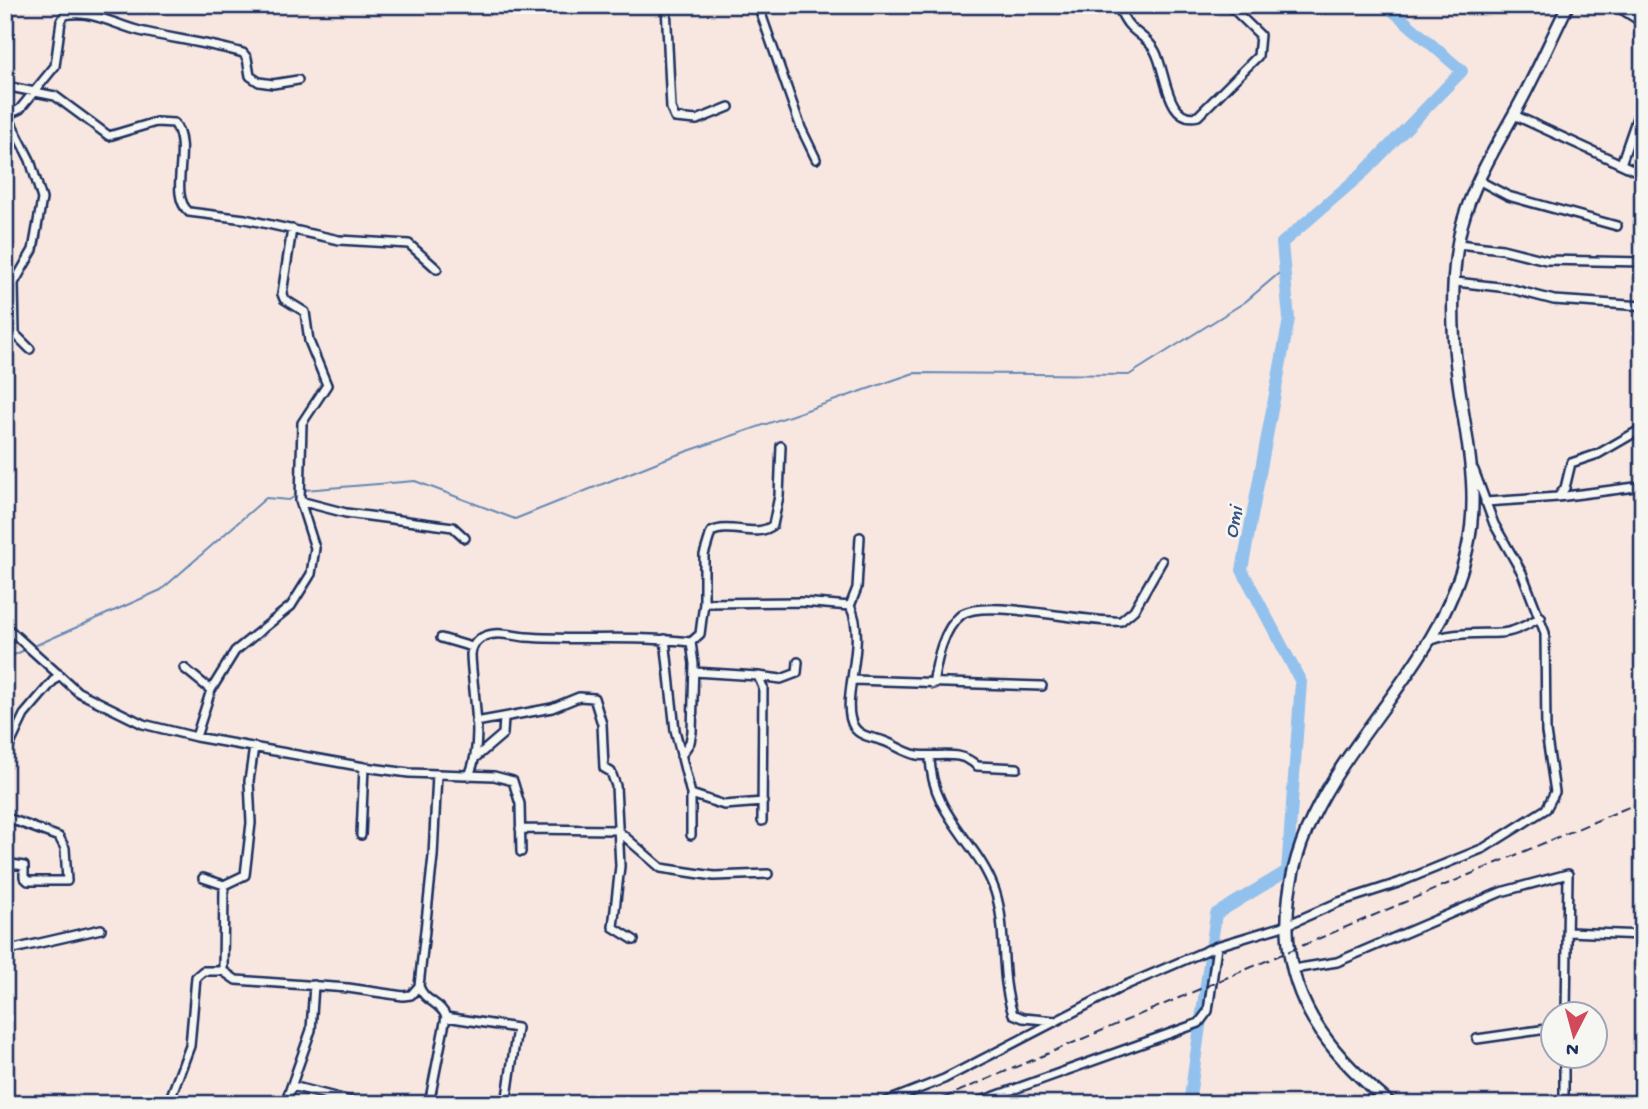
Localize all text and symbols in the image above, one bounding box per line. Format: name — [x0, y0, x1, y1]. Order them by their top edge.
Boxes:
water label: Omi — [1220, 502, 1251, 541]
north arrow — [1540, 1000, 1610, 1070]
text: N — [1565, 1036, 1580, 1061]

